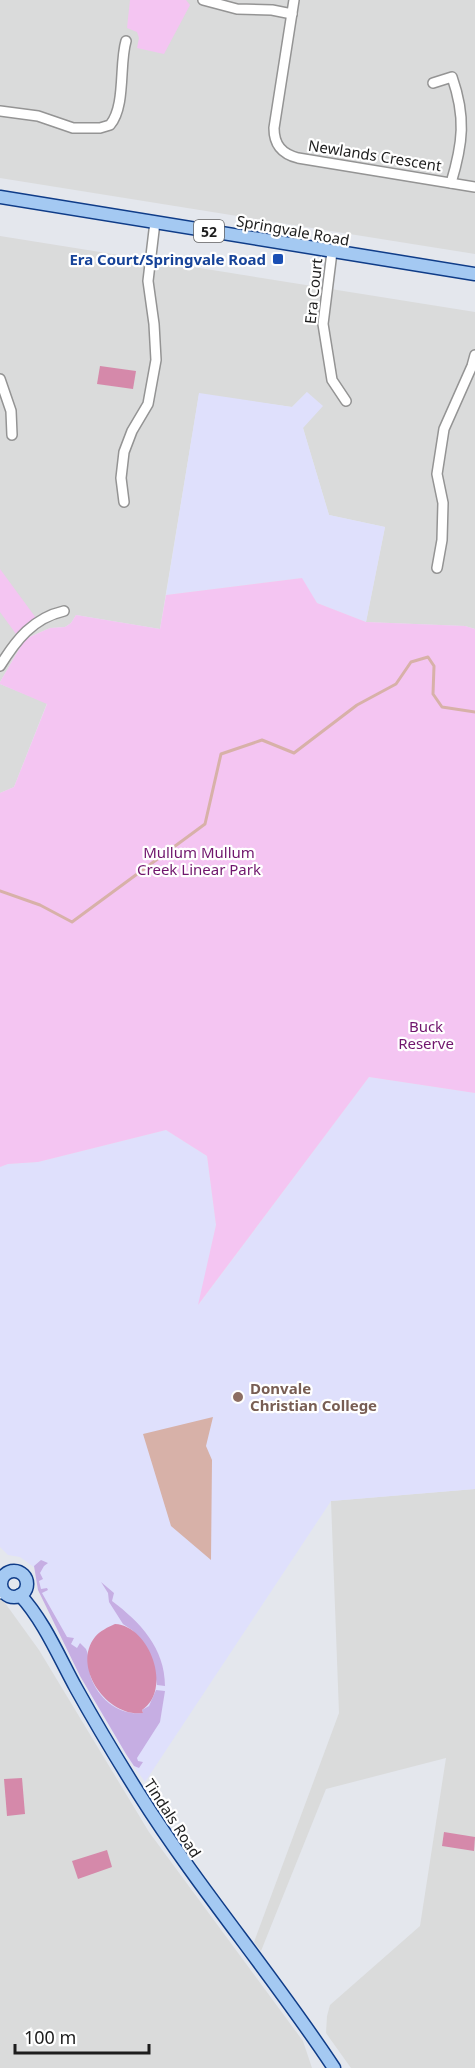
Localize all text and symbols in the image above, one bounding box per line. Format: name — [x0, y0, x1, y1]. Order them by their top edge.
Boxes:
street label: Newlands Crescent — [307, 135, 444, 175]
street label: Springvale Road — [235, 210, 351, 250]
road number: 52 — [194, 220, 224, 242]
place label: Era Court/Springvale Road — [69, 249, 266, 269]
marker: Era Court/Springvale Road — [271, 252, 285, 266]
street label: Era Court — [300, 257, 326, 325]
park label: Mullum Mullum Creek Linear Park — [137, 842, 261, 879]
park label: Buck Reserve — [398, 1016, 454, 1053]
place label: Donvale Christian College — [250, 1378, 377, 1415]
marker: Donvale Christian College — [231, 1390, 245, 1404]
street label: Tindals Road — [140, 1775, 206, 1861]
scale bar — [15, 2017, 148, 2055]
text: 100 m — [24, 2025, 76, 2049]

